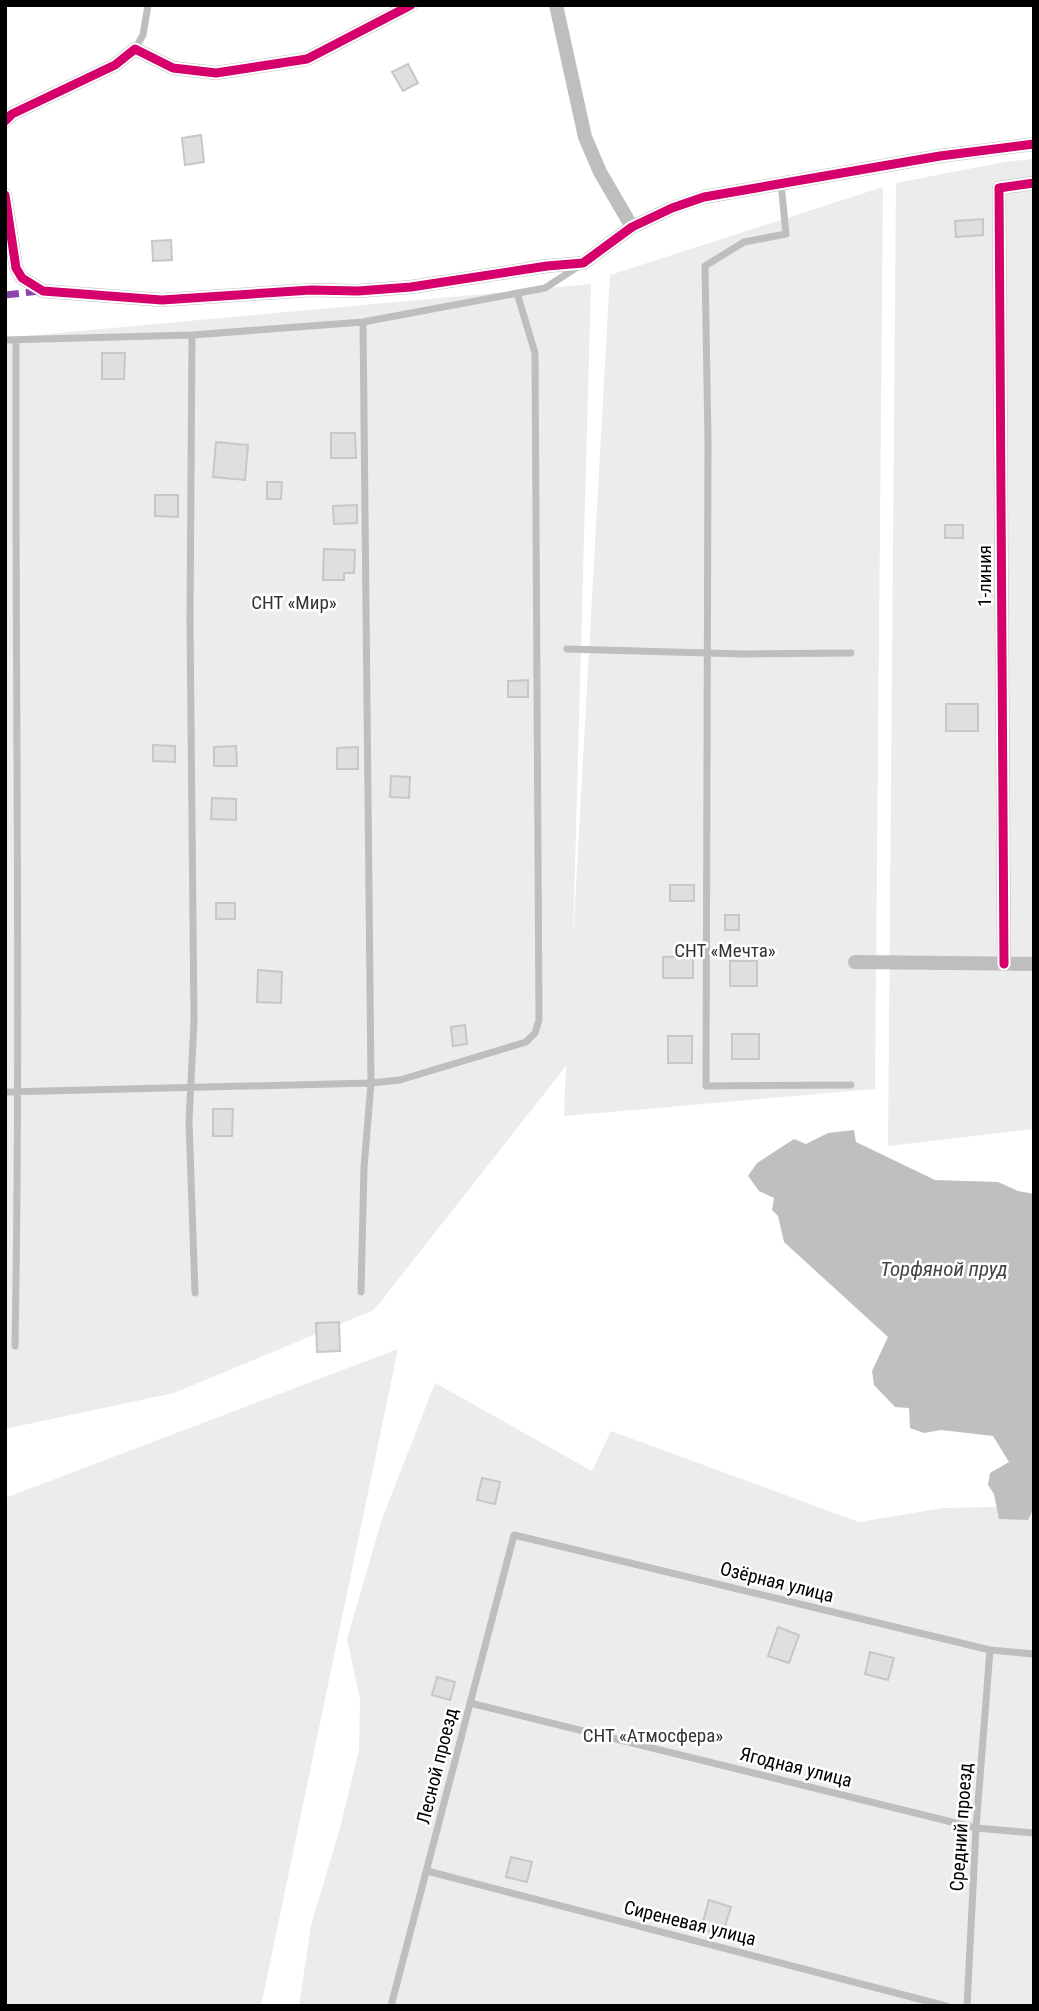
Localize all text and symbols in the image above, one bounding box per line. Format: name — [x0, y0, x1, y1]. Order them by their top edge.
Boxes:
street label: 1-линия — [973, 545, 996, 607]
park label: СНТ «Мир» — [251, 591, 337, 614]
park label: СНТ «Мечта» — [674, 939, 776, 962]
water label: Торфяной пруд — [880, 1257, 1008, 1281]
street label: Озёрная улица — [718, 1557, 836, 1607]
street label: Лесной проезд — [411, 1706, 463, 1826]
park label: СНТ «Атмосфера» — [583, 1724, 723, 1747]
street label: Ягодная улица — [737, 1742, 855, 1792]
street label: Средний проезд — [945, 1762, 977, 1892]
street label: Сиреневая улица — [621, 1895, 759, 1951]

